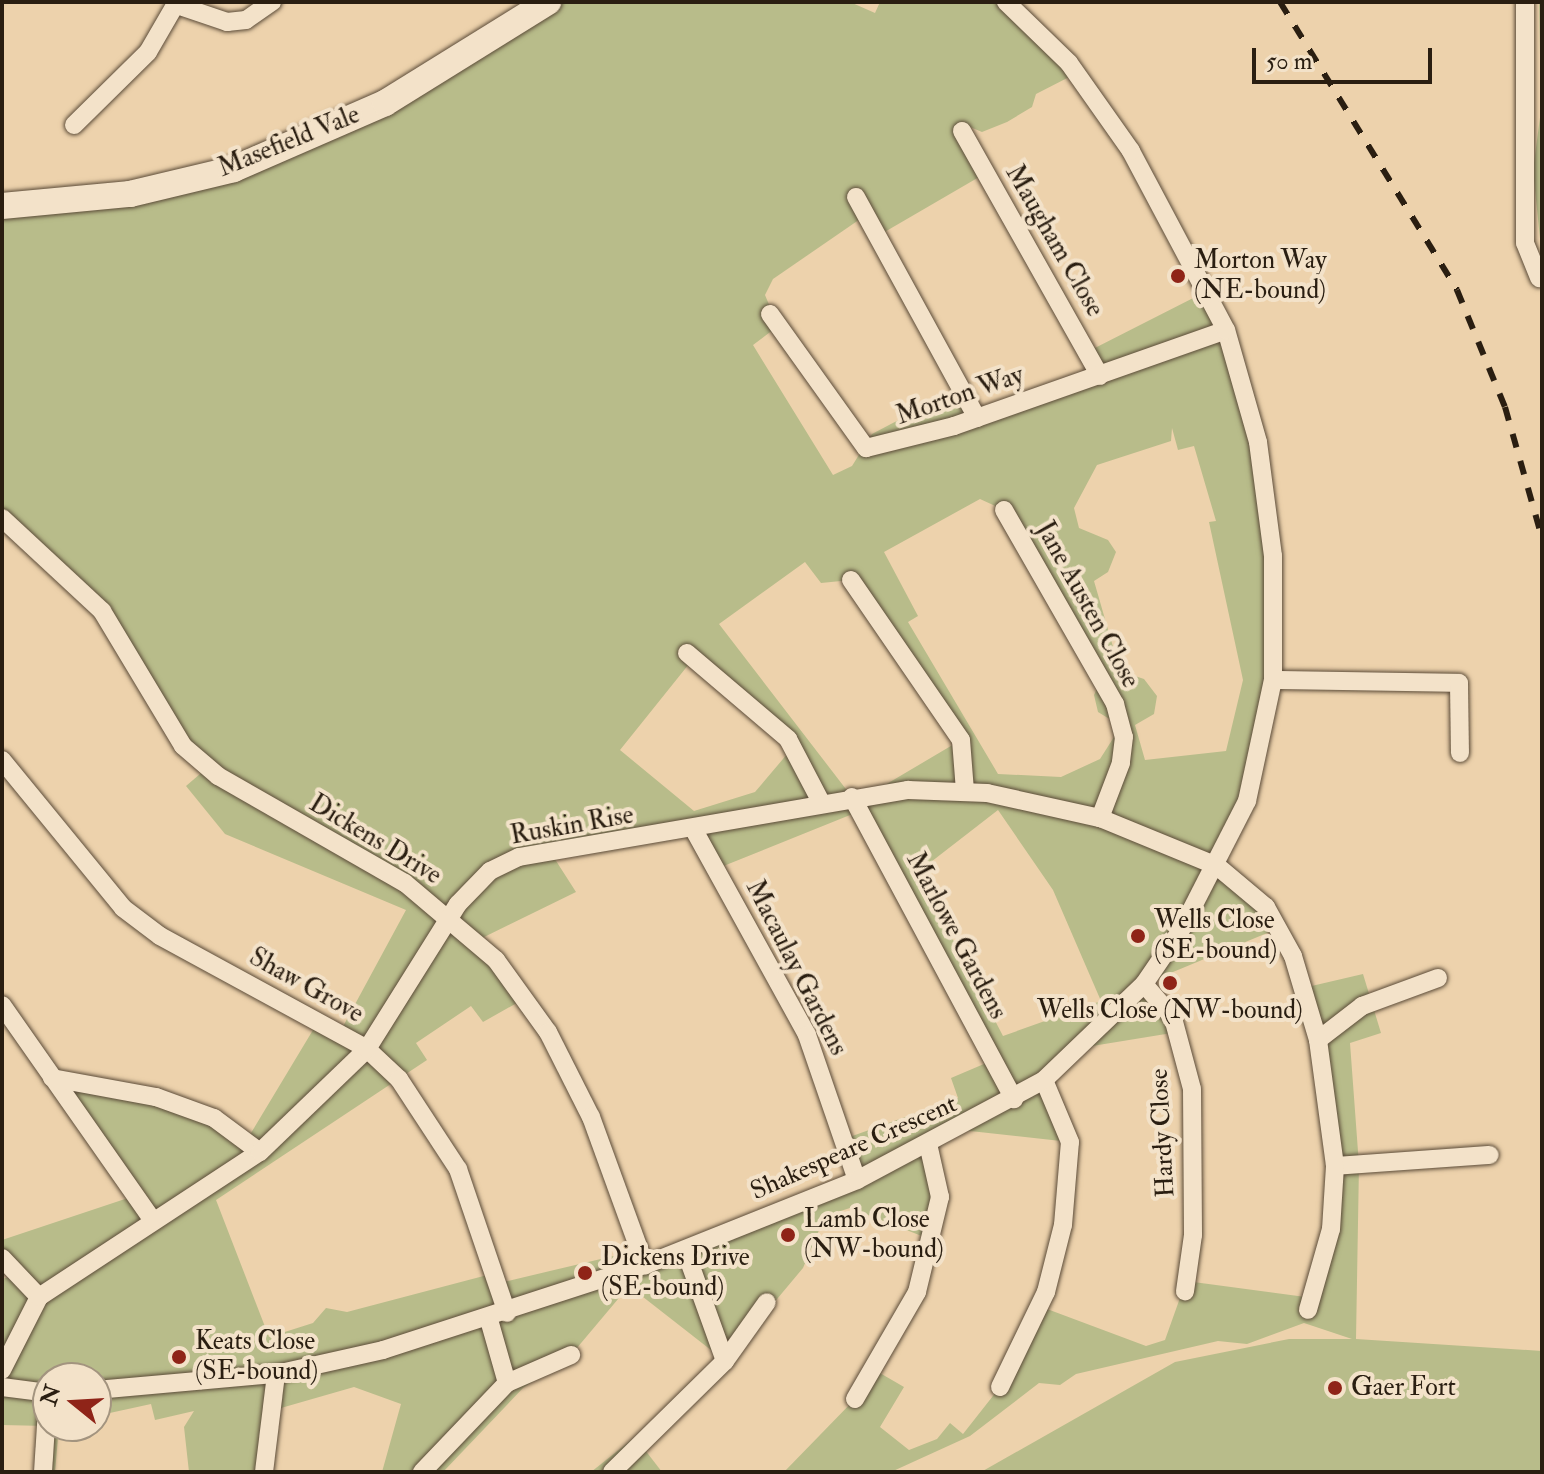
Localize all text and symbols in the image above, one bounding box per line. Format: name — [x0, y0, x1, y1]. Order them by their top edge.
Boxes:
scale bar — [1256, 32, 1436, 82]
text: 50 m — [1266, 46, 1312, 77]
street label: Masefield Vale — [214, 99, 364, 185]
street label: Maugham Close — [998, 160, 1110, 322]
place label: Morton Way (NE-bound) — [1194, 245, 1327, 306]
marker: Morton Way (NE-bound) — [1169, 267, 1187, 285]
street label: Morton Way — [892, 360, 1028, 432]
street label: Jane Austen Close — [1028, 516, 1146, 694]
street label: Dickens Drive — [303, 788, 447, 892]
street label: Ruskin Rise — [508, 800, 636, 852]
street label: Marlowe Gardens — [899, 847, 1013, 1025]
street label: Macaulay Gardens — [738, 875, 854, 1061]
place label: Wells Close (SE-bound) — [1154, 905, 1277, 966]
marker: Wells Close (SE-bound) — [1129, 927, 1147, 945]
street label: Shaw Grove — [244, 942, 368, 1030]
marker: Wells Close (NW-bound) — [1161, 974, 1179, 992]
place label: Wells Close (NW-bound) — [1037, 995, 1303, 1027]
street label: Hardy Close — [1144, 1068, 1182, 1198]
street label: Shakespeare Crescent — [746, 1089, 962, 1207]
place label: Lamb Close (NW-bound) — [804, 1204, 944, 1266]
marker: Lamb Close (NW-bound) — [779, 1226, 797, 1244]
place label: Dickens Drive (SE-bound) — [601, 1242, 750, 1304]
marker: Dickens Drive (SE-bound) — [576, 1264, 594, 1282]
place label: Keats Close (SE-bound) — [195, 1326, 318, 1388]
marker: Keats Close (SE-bound) — [170, 1348, 188, 1366]
north arrow — [32, 1362, 112, 1442]
place label: Gaer Fort — [1351, 1372, 1456, 1404]
marker: Gaer Fort — [1326, 1379, 1344, 1397]
text: N — [35, 1382, 67, 1409]

